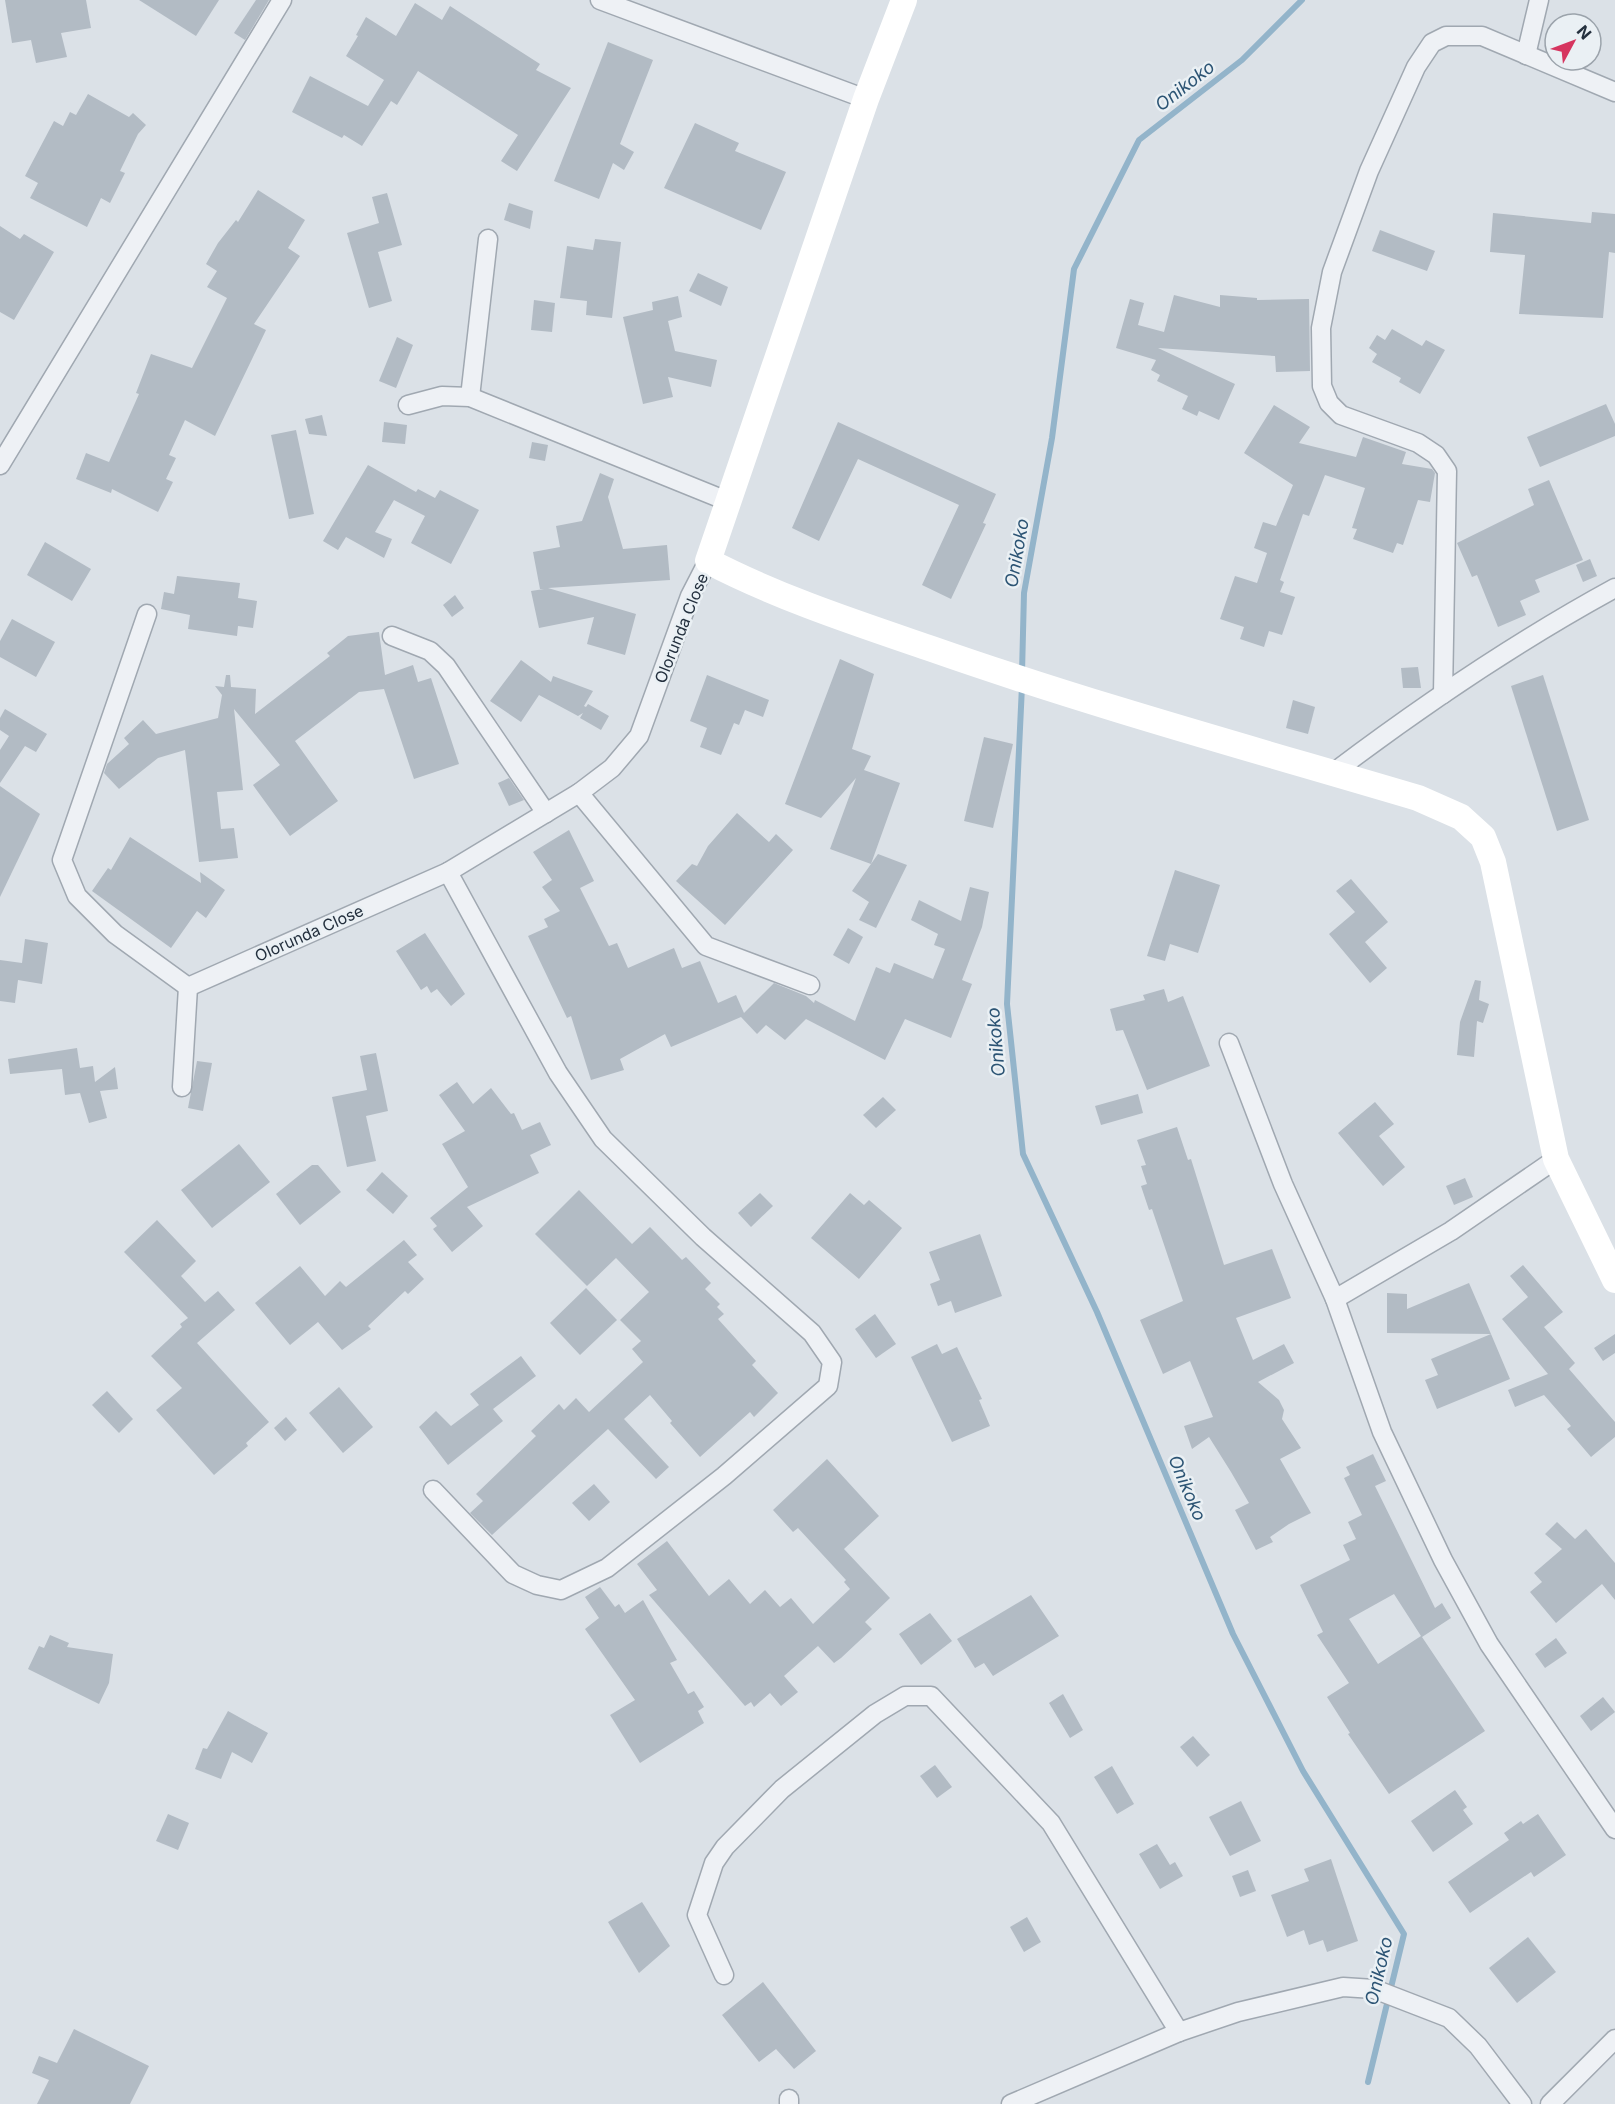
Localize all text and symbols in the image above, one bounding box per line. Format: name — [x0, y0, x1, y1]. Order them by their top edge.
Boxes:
north arrow — [1543, 12, 1603, 72]
text: N — [1573, 21, 1596, 43]
water label: Onikoko — [1151, 56, 1218, 115]
water label: Onikoko — [1000, 517, 1033, 589]
street label: Olorunda Close — [650, 570, 712, 686]
street label: Olorunda Close — [252, 900, 366, 966]
water label: Onikoko — [982, 1007, 1009, 1078]
water label: Onikoko — [1164, 1452, 1211, 1524]
water label: Onikoko — [1360, 1935, 1397, 2007]

